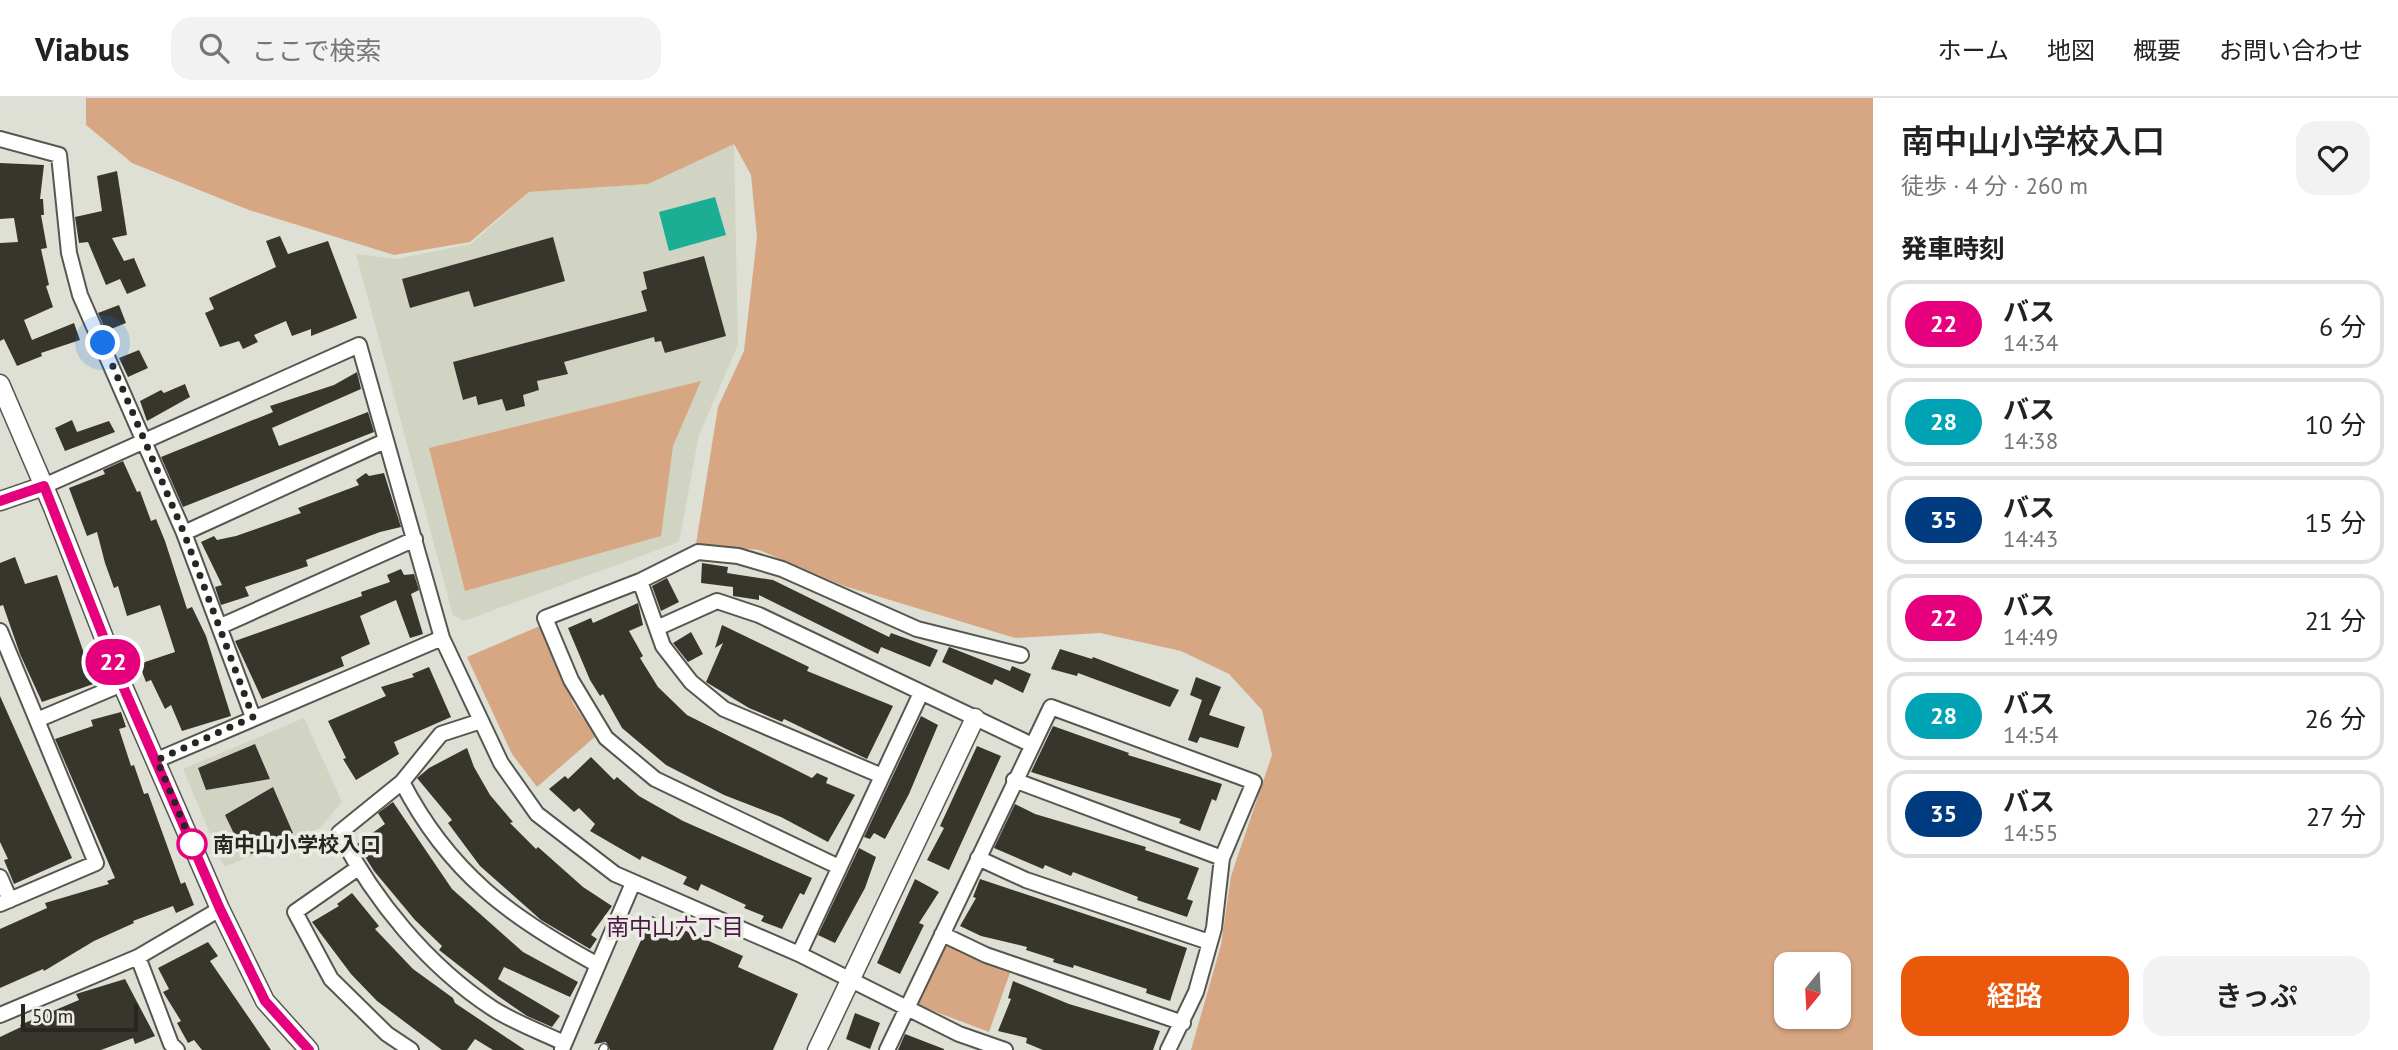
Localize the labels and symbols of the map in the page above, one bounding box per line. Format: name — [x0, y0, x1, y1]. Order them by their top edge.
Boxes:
your location — [85, 325, 120, 360]
line badge: 22 — [82, 639, 144, 685]
marker: 南中山小学校入口 — [177, 829, 207, 859]
place label: 南中山小学校入口 — [213, 831, 381, 858]
district label: 南中山六丁目 — [606, 912, 744, 941]
north arrow — [1774, 952, 1852, 1029]
scale bar — [21, 1001, 138, 1033]

